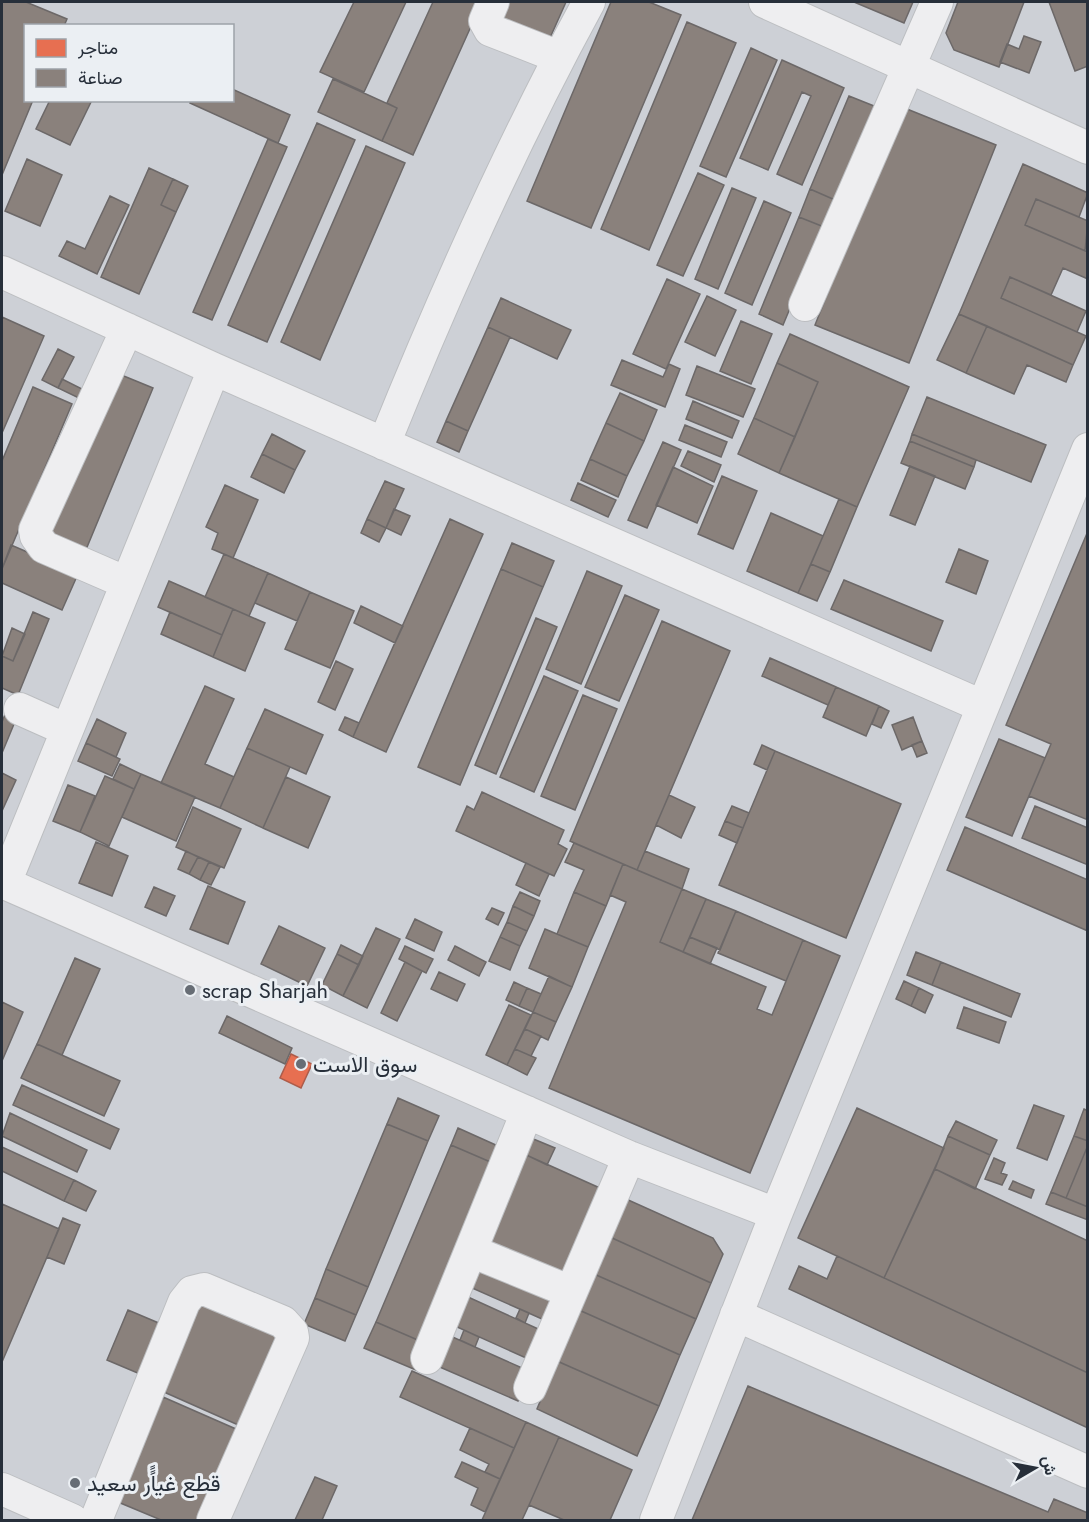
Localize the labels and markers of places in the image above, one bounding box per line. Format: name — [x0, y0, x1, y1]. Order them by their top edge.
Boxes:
place label: scrap Sharjah — [202, 974, 328, 1006]
marker: scrap Sharjah — [183, 983, 197, 997]
place label: سوق الاست — [313, 1048, 417, 1080]
marker: سوق الاست — [294, 1057, 308, 1071]
place label: قطع غياًًر سعيد — [87, 1464, 221, 1499]
marker: قطع غياًًر سعيد — [68, 1476, 82, 1490]

